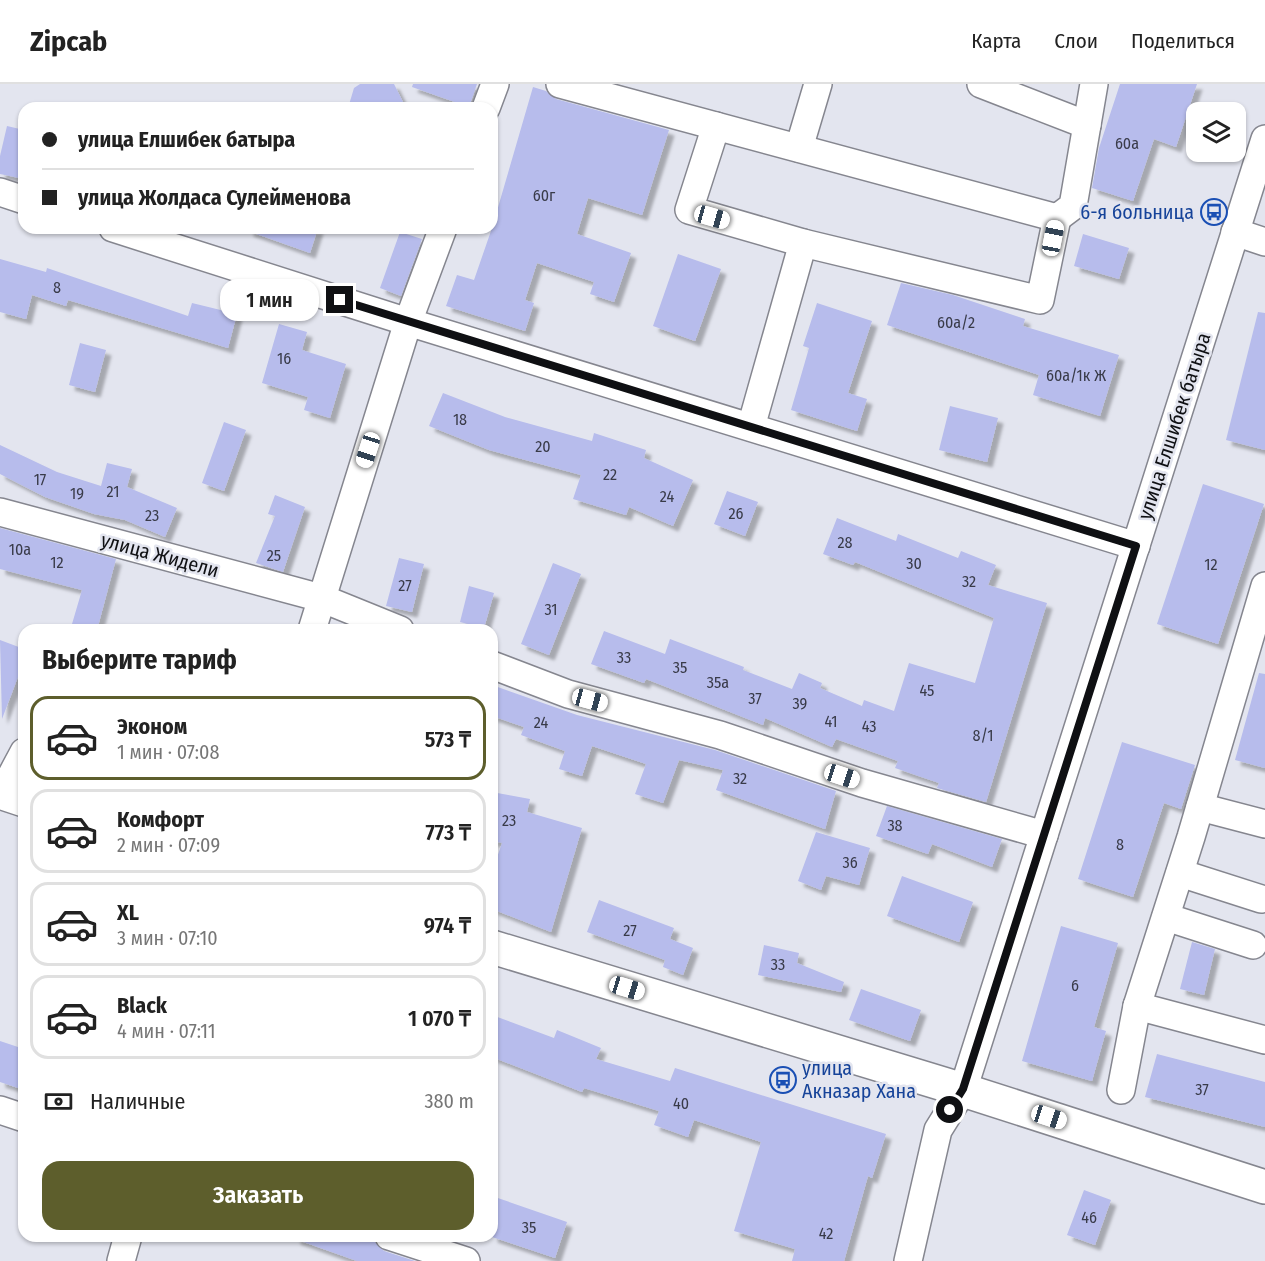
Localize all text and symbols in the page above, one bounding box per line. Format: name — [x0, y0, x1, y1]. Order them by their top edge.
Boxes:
text: Zipcab — [30, 25, 107, 58]
text: Карта — [971, 28, 1021, 54]
text: Слои — [1054, 28, 1098, 54]
text: Поделиться — [1131, 28, 1235, 54]
map controls — [1186, 102, 1246, 162]
button: layers — [1186, 102, 1246, 162]
text: улица Елшибек батыра — [78, 126, 295, 153]
house number: 60а — [1115, 134, 1139, 153]
text: улица Жолдаса Сулейменова — [78, 184, 351, 211]
house number: 60г — [533, 186, 556, 205]
bus stop icon: 6-я больница — [1199, 197, 1229, 227]
place label: 6-я больница — [1080, 200, 1194, 224]
car — [692, 203, 732, 231]
car — [1041, 219, 1065, 257]
house number: 8 — [53, 278, 61, 297]
callout: 1 мин — [220, 279, 319, 321]
route end — [326, 286, 353, 313]
text: 1 мин — [246, 288, 293, 312]
house number: 60а/2 — [937, 313, 975, 332]
street label: улица Елшибек батыра — [1132, 330, 1216, 522]
house number: 16 — [277, 349, 291, 368]
house number: 60а/1к Ж — [1046, 366, 1106, 385]
house number: 18 — [453, 410, 467, 429]
car — [354, 430, 382, 470]
house number: 20 — [535, 437, 551, 456]
house number: 22 — [603, 465, 617, 484]
house number: 17 — [34, 470, 47, 489]
house number: 21 — [107, 482, 119, 501]
house number: 19 — [70, 484, 84, 503]
house number: 24 — [660, 487, 674, 506]
house number: 26 — [729, 504, 744, 523]
house number: 23 — [145, 506, 159, 525]
street label: улица Жидели — [98, 528, 222, 582]
house number: 28 — [837, 533, 853, 552]
house number: 10а — [9, 540, 31, 559]
house number: 25 — [267, 546, 281, 565]
house number: 12 — [50, 553, 64, 572]
house number: 30 — [906, 554, 922, 573]
house number: 12 — [1204, 555, 1218, 574]
house number: 32 — [962, 572, 976, 591]
house number: 27 — [398, 576, 412, 595]
house number: 31 — [544, 600, 558, 619]
text: Выберите тариф — [42, 644, 237, 676]
house number: 33 — [617, 648, 631, 667]
house number: 35 — [673, 658, 687, 677]
house number: 35а — [707, 673, 729, 692]
house number: 45 — [920, 681, 934, 700]
car — [570, 687, 610, 713]
house number: 37 — [748, 689, 762, 708]
house number: 39 — [793, 694, 808, 713]
icon: car — [45, 711, 99, 765]
house number: 41 — [824, 712, 838, 731]
text: Эконом — [117, 713, 187, 740]
house number: 24 — [534, 713, 548, 732]
house number: 43 — [862, 717, 876, 736]
text: 573 ₸ — [425, 726, 471, 753]
house number: 8/1 — [973, 726, 993, 745]
text: 1 мин · 07:08 — [117, 740, 220, 764]
car — [822, 762, 862, 790]
house number: 32 — [733, 769, 747, 788]
icon: car — [45, 804, 99, 858]
text: Комфорт — [117, 806, 204, 833]
house number: 23 — [502, 811, 516, 830]
house number: 38 — [887, 816, 903, 835]
text: 773 ₸ — [425, 819, 471, 846]
text: 2 мин · 07:09 — [117, 833, 220, 857]
house number: 8 — [1116, 835, 1124, 854]
house number: 36 — [842, 853, 858, 872]
icon: car — [45, 897, 99, 951]
text: XL — [117, 899, 139, 926]
text: 974 ₸ — [424, 912, 471, 939]
house number: 27 — [623, 921, 637, 940]
text: 3 мин · 07:10 — [117, 926, 218, 950]
house number: 33 — [771, 955, 785, 974]
car — [607, 974, 647, 1002]
house number: 6 — [1071, 976, 1079, 995]
icon: car — [45, 990, 99, 1044]
text: Black — [117, 992, 167, 1019]
text: 1 070 ₸ — [408, 1005, 471, 1032]
text: 4 мин · 07:11 — [117, 1019, 215, 1043]
place label: улица Акназар Хана — [802, 1056, 916, 1103]
bus stop icon: улица Акназар Хана — [768, 1065, 798, 1095]
house number: 37 — [1195, 1080, 1209, 1099]
icon: cash — [42, 1085, 75, 1118]
text: Наличные — [90, 1088, 185, 1115]
text: 380 m — [424, 1089, 474, 1113]
house number: 40 — [673, 1094, 689, 1113]
route start — [936, 1096, 963, 1123]
car — [1029, 1103, 1069, 1131]
button: Заказать — [42, 1161, 474, 1230]
house number: 46 — [1081, 1208, 1097, 1227]
house number: 35 — [522, 1218, 536, 1237]
house number: 42 — [819, 1224, 833, 1243]

